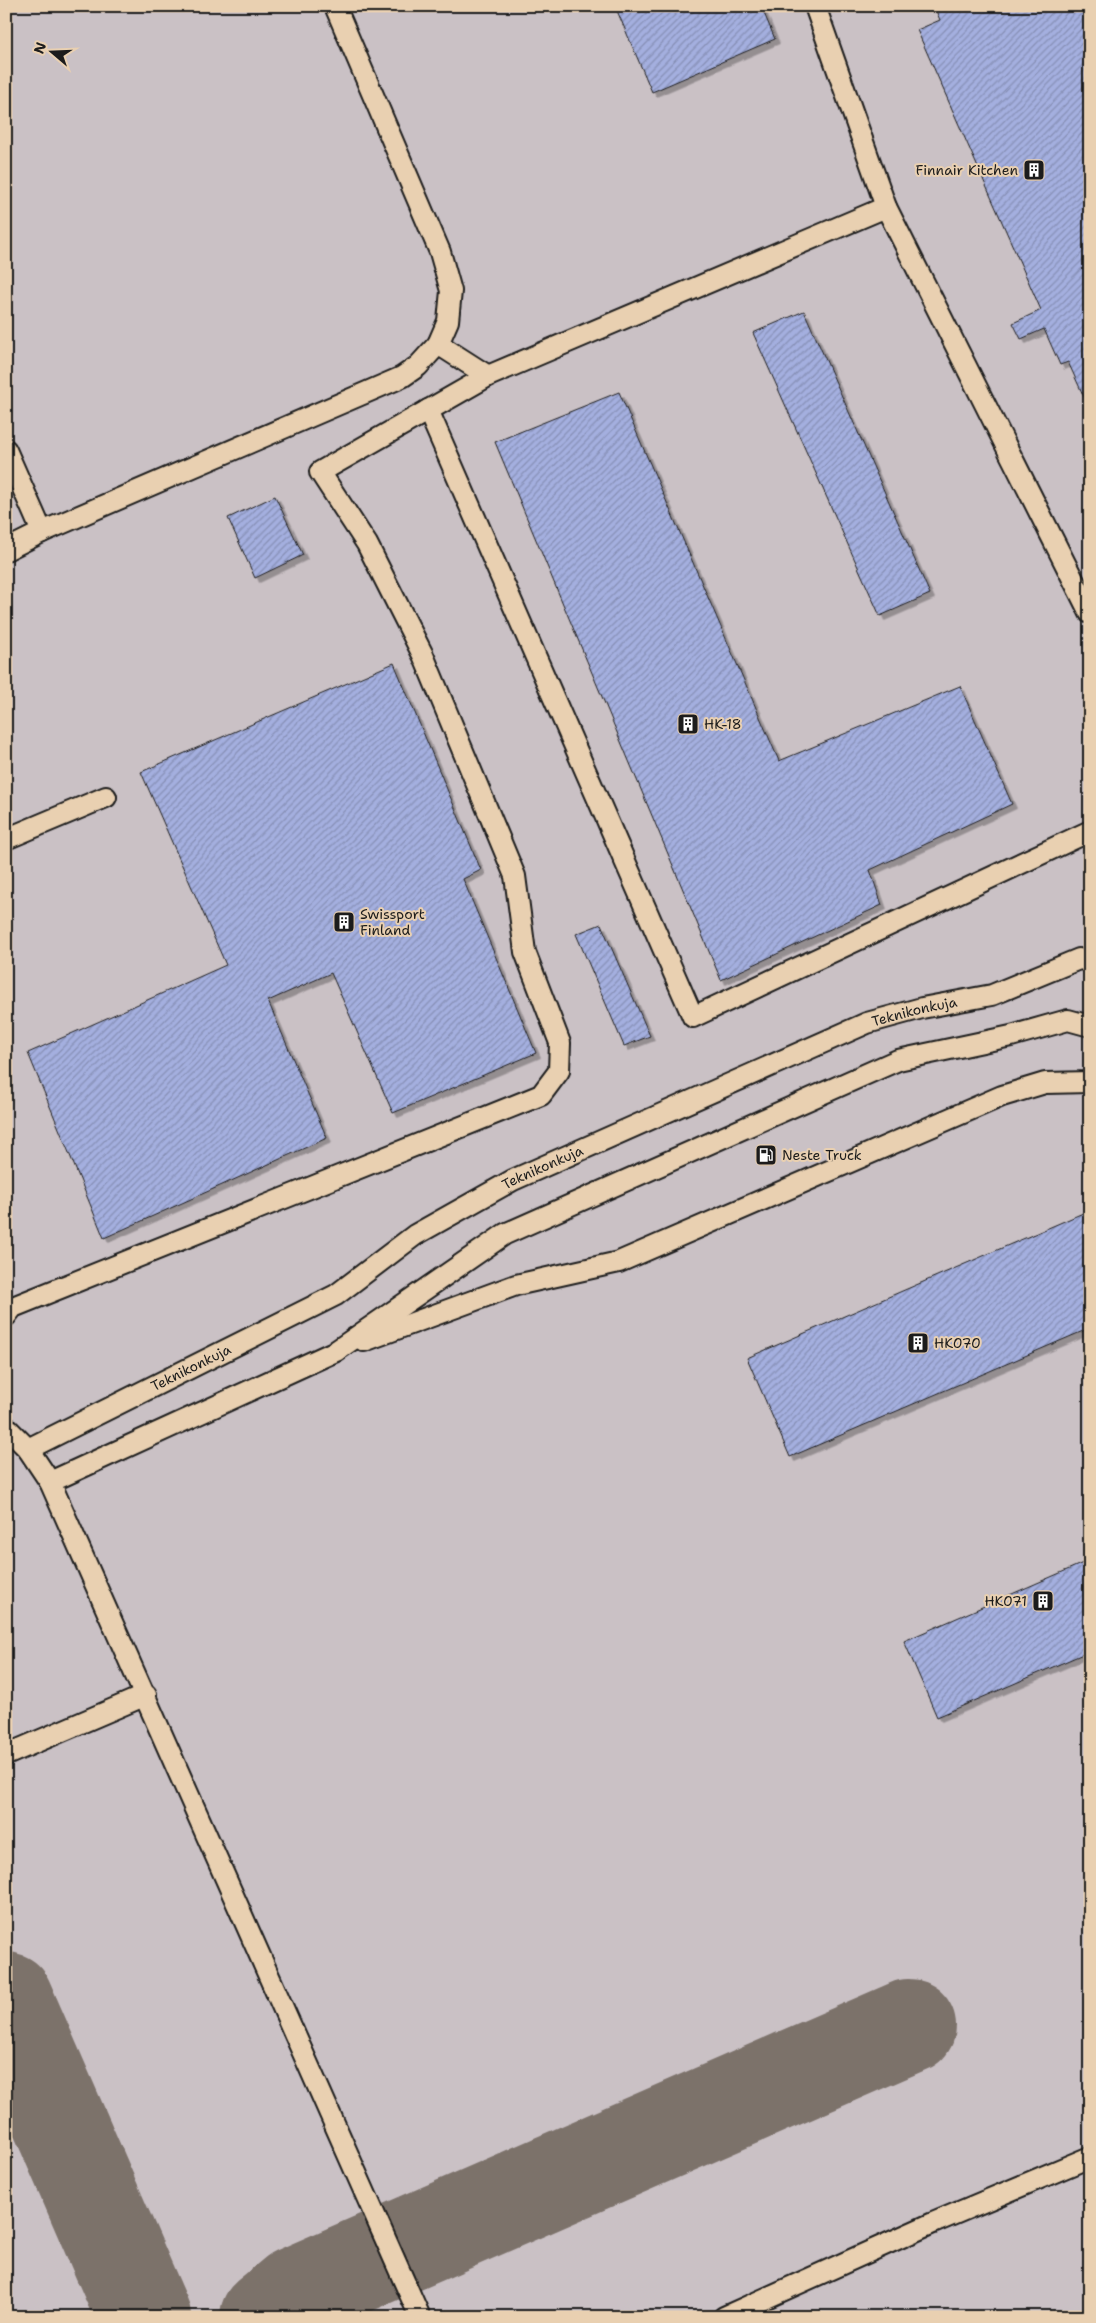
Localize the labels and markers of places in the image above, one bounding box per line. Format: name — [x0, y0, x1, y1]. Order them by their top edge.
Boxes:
building icon: Finnair Kitchen — [1022, 158, 1046, 182]
place label: Finnair Kitchen — [916, 161, 1018, 179]
building icon: HK-18 — [676, 712, 700, 736]
place label: HK-18 — [704, 715, 742, 733]
place label: Swissport Finland — [360, 905, 425, 939]
building icon: Swissport Finland — [332, 910, 356, 934]
fuel station icon: Neste Truck — [754, 1143, 778, 1167]
place label: Neste Truck — [782, 1146, 862, 1164]
building icon: HK070 — [906, 1331, 930, 1355]
place label: HK070 — [934, 1334, 981, 1352]
building icon: HK071 — [1031, 1589, 1055, 1613]
place label: HK071 — [984, 1592, 1027, 1610]

